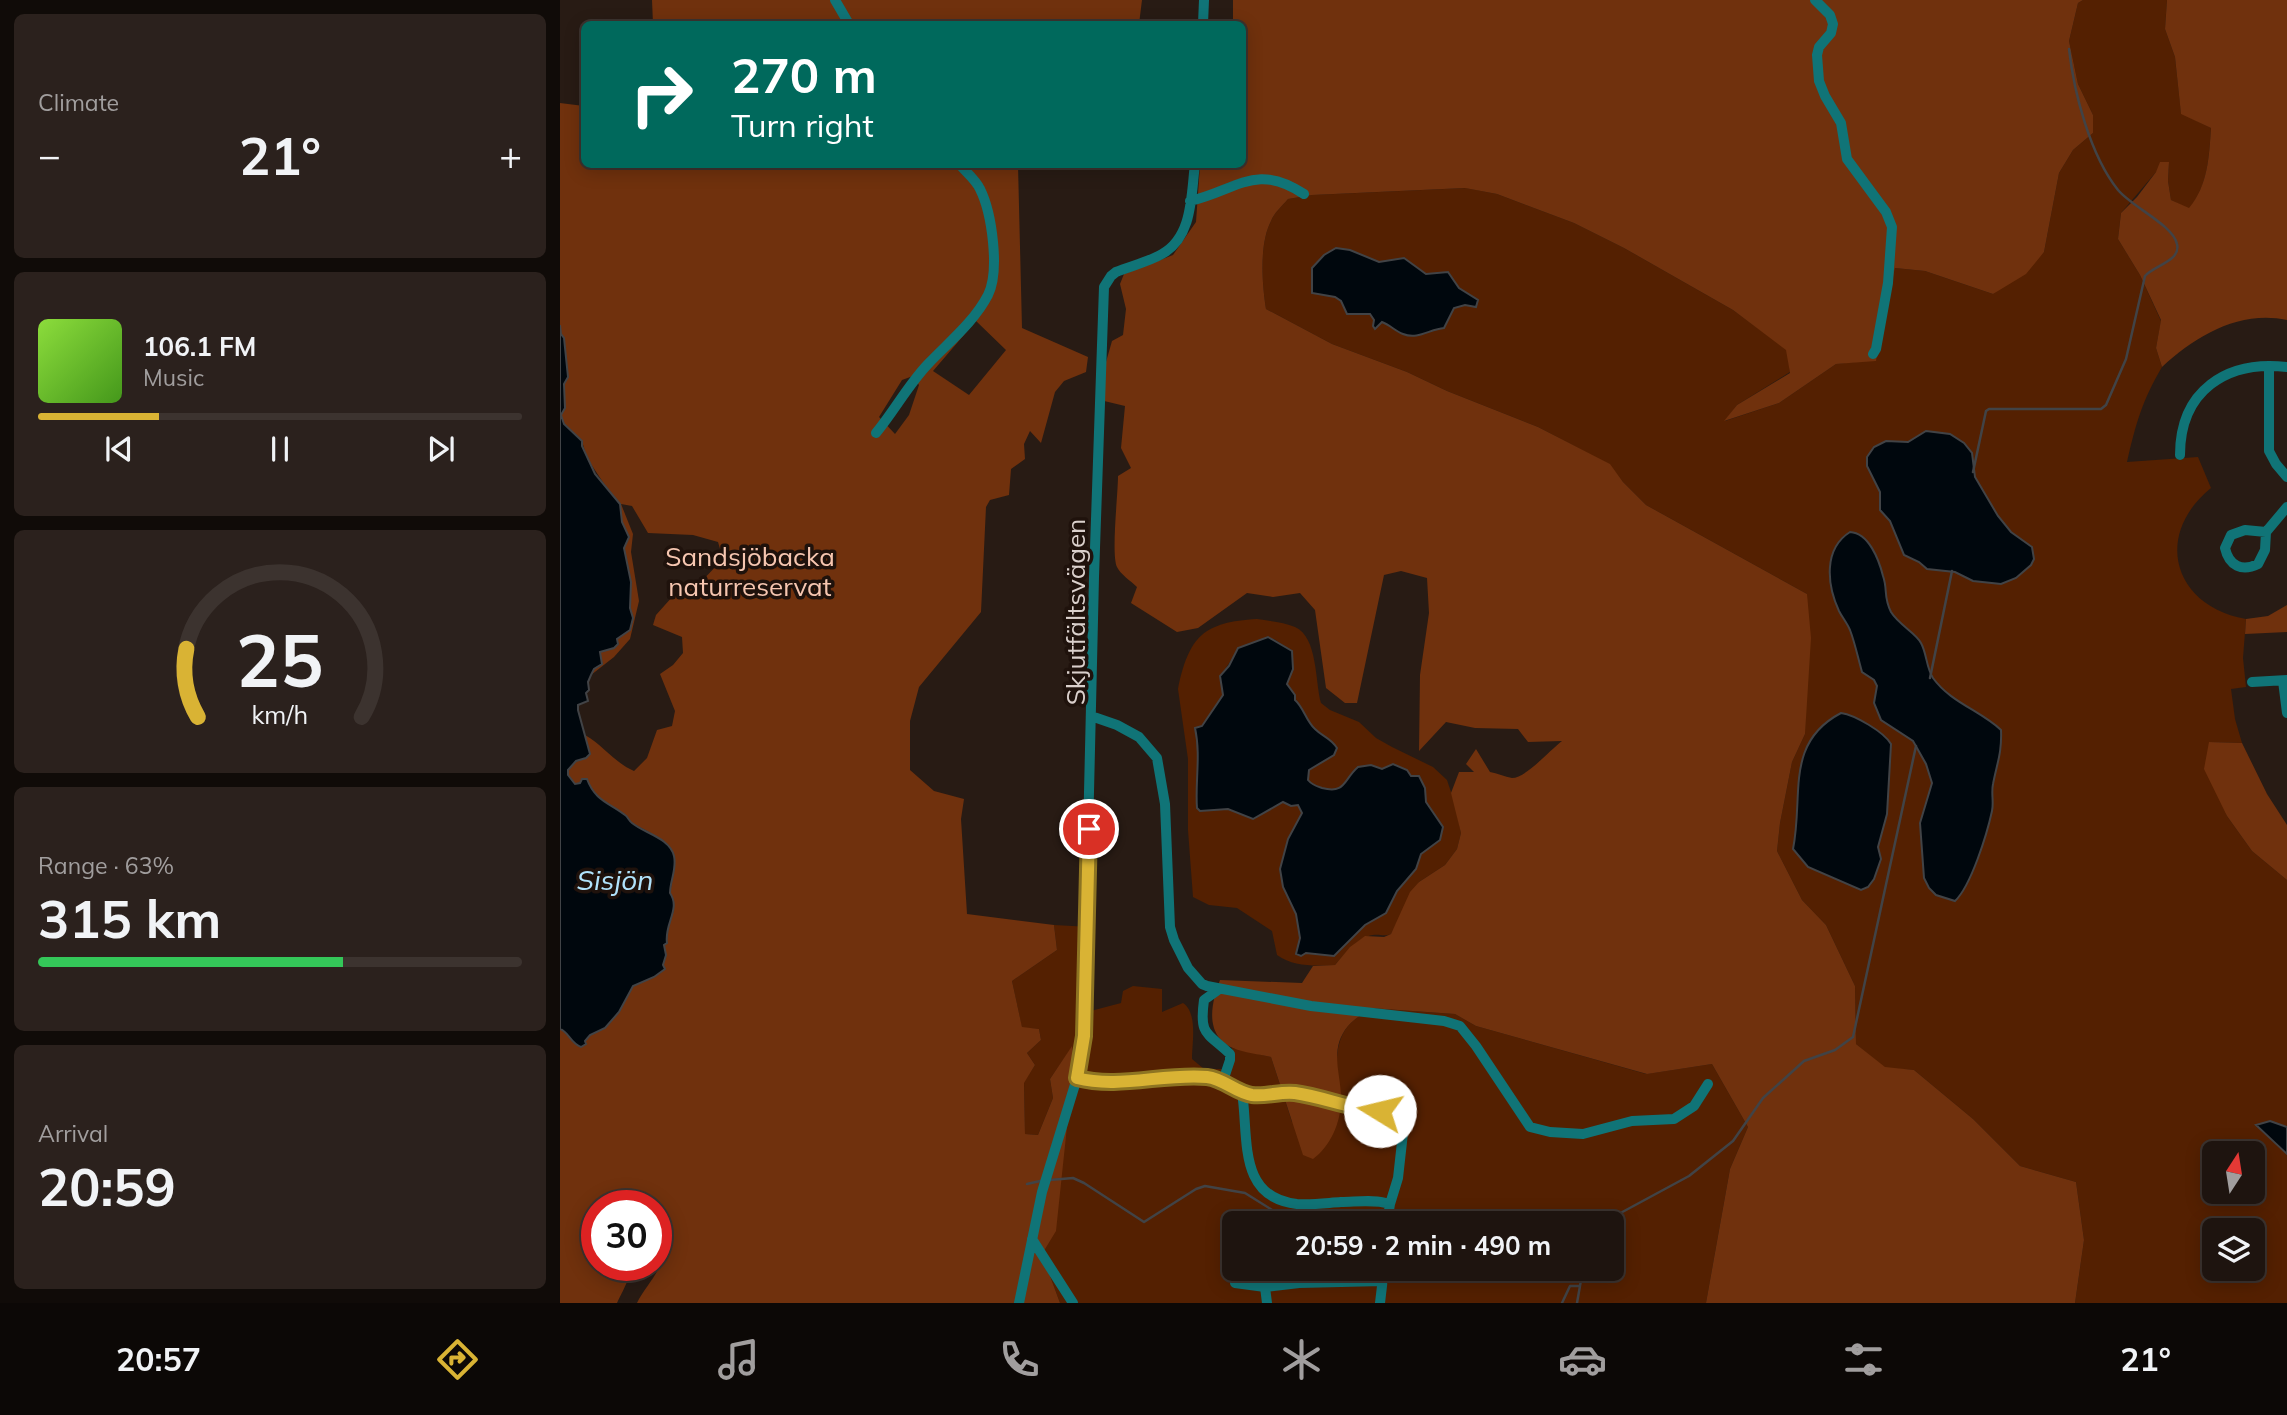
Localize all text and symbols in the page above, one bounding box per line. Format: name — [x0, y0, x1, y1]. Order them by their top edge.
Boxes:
text: 270 m — [731, 44, 877, 105]
icon: right — [616, 49, 707, 140]
text: Climate — [38, 88, 119, 117]
text: Turn right — [731, 105, 874, 145]
text: 21° — [239, 123, 321, 188]
text: − — [38, 131, 61, 179]
text: + — [499, 131, 522, 179]
text: 106.1 FM — [143, 330, 256, 363]
text: Music — [143, 363, 204, 392]
icon: previous — [100, 430, 138, 468]
icon: pause — [261, 430, 299, 468]
icon: next — [422, 430, 460, 468]
street label: Skjutfältsvägen — [1059, 519, 1092, 705]
park label: Sandsjöbacka naturreservat — [665, 540, 835, 603]
text: 25 — [236, 615, 324, 706]
text: km/h — [252, 699, 308, 730]
pin — [1059, 799, 1119, 859]
icon: arrive — [1070, 810, 1108, 848]
text: Range · 63% — [38, 851, 174, 880]
water label: Sisjön — [576, 862, 654, 897]
text: 315 km — [38, 886, 221, 951]
position arrow — [1343, 1074, 1417, 1148]
text: Arrival — [38, 1119, 108, 1148]
north arrow — [2202, 1141, 2264, 1204]
map controls — [2202, 1141, 2265, 1281]
text: 20:59 — [38, 1154, 176, 1219]
speed limit sign: 30 — [581, 1190, 672, 1281]
button: layers — [2202, 1218, 2265, 1281]
text: 20:59 · 2 min · 490 m — [1295, 1229, 1551, 1262]
icon: directions — [433, 1335, 482, 1384]
icon: music — [714, 1335, 763, 1384]
icon: phone — [995, 1335, 1044, 1384]
icon: climate — [1277, 1335, 1326, 1384]
icon: car — [1558, 1335, 1607, 1384]
icon: filters — [1839, 1335, 1888, 1384]
text: 20:57 — [116, 1339, 201, 1379]
text: 21° — [2120, 1339, 2171, 1379]

